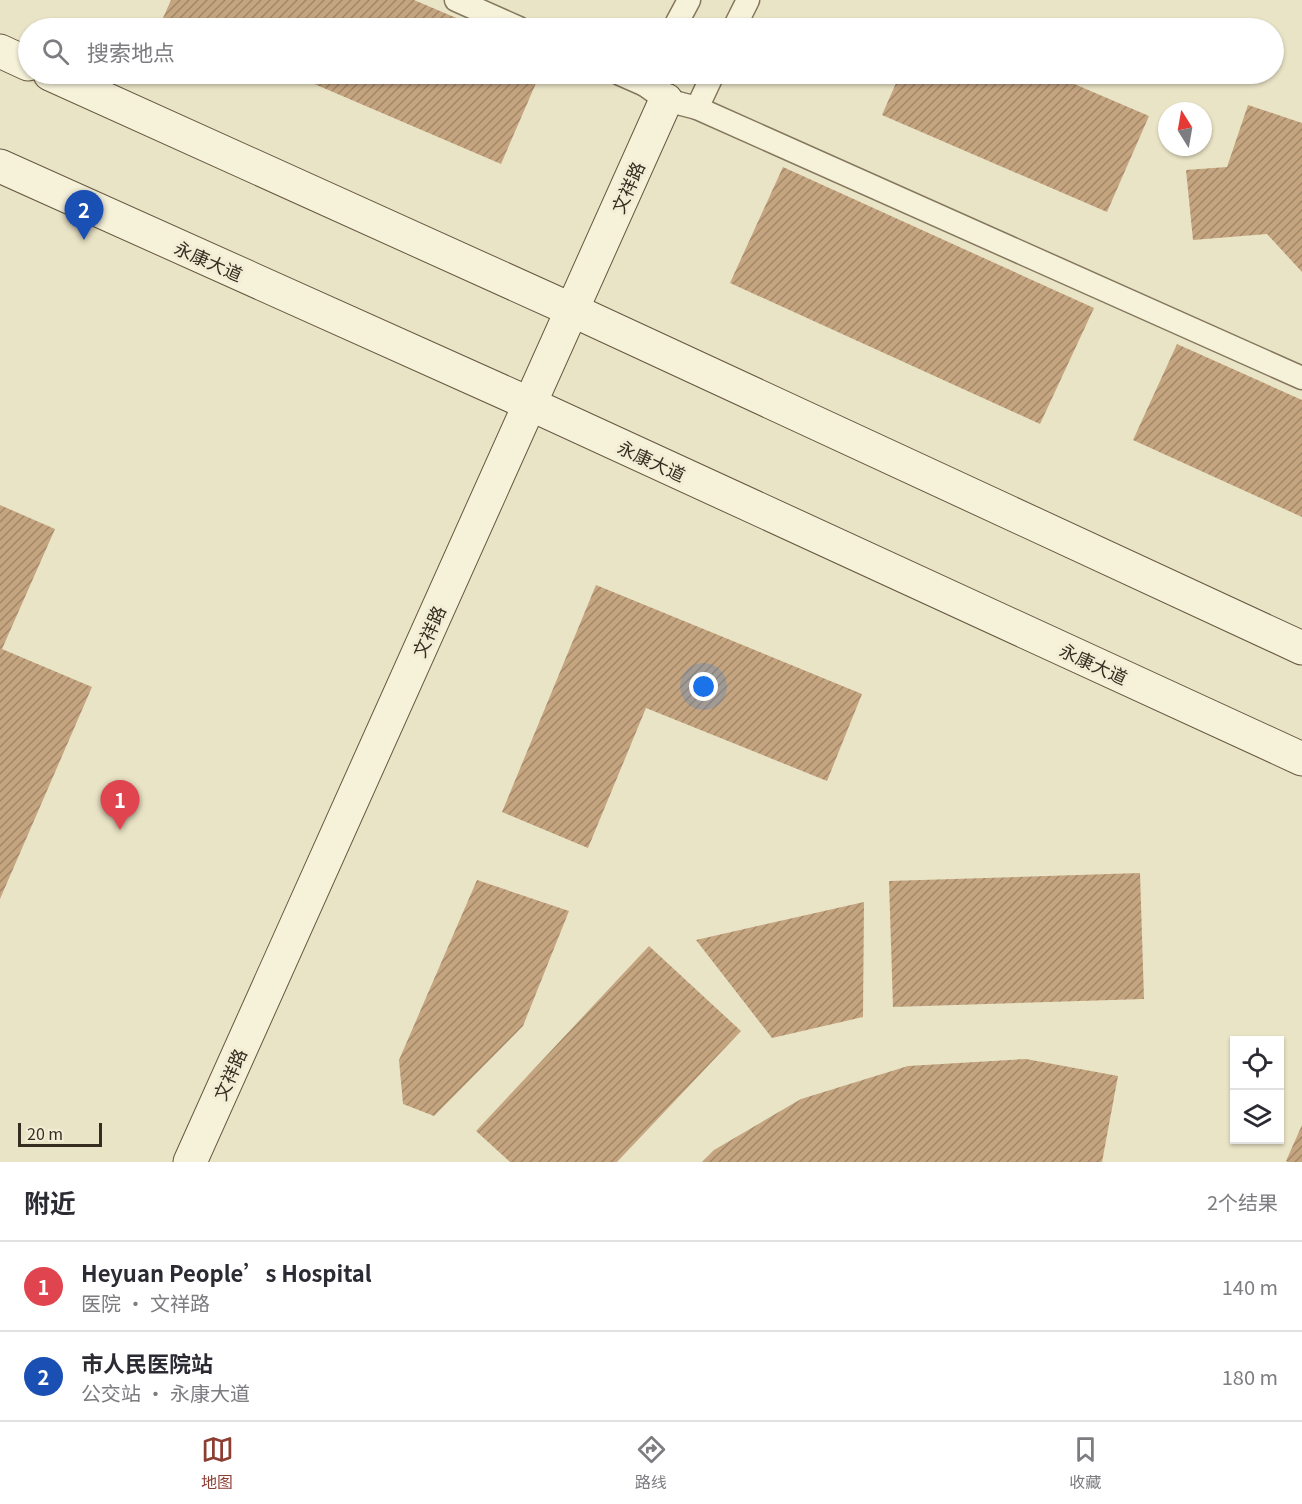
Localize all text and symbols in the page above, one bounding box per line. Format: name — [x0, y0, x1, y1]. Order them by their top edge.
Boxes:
search box — [18, 18, 1284, 84]
icon: search — [39, 35, 72, 68]
text: 搜索地点 — [87, 35, 175, 67]
north arrow — [1158, 102, 1212, 156]
street label: 文祥路 — [604, 157, 650, 217]
pin: 2 — [64, 190, 104, 240]
street label: 永康大道 — [171, 233, 247, 287]
street label: 永康大道 — [614, 433, 690, 487]
street label: 文祥路 — [405, 601, 451, 661]
street label: 永康大道 — [1056, 636, 1132, 690]
your location — [689, 672, 718, 701]
pin: 1 — [100, 780, 140, 830]
map controls — [1230, 1036, 1284, 1144]
button: locate — [1230, 1036, 1284, 1090]
street label: 文祥路 — [206, 1044, 252, 1104]
button: layers — [1230, 1090, 1284, 1144]
scale bar — [18, 1120, 102, 1148]
text: 20 m — [27, 1121, 63, 1145]
text: 附近 — [24, 1183, 76, 1220]
text: 2个结果 — [1207, 1187, 1278, 1216]
text: Heyuan People’s Hospital — [81, 1256, 372, 1288]
text: 1 — [38, 1272, 49, 1301]
text: 140 m — [1222, 1272, 1278, 1301]
text: 医院 · 文祥路 — [81, 1288, 210, 1317]
text: 市人民医院站 — [81, 1346, 213, 1378]
text: 2 — [38, 1362, 49, 1391]
text: 180 m — [1222, 1362, 1278, 1391]
text: 公交站 · 永康大道 — [81, 1378, 250, 1407]
tab: 地图 — [201, 1433, 234, 1493]
tab: 路线 — [635, 1433, 668, 1493]
tab: 收藏 — [1069, 1433, 1102, 1493]

